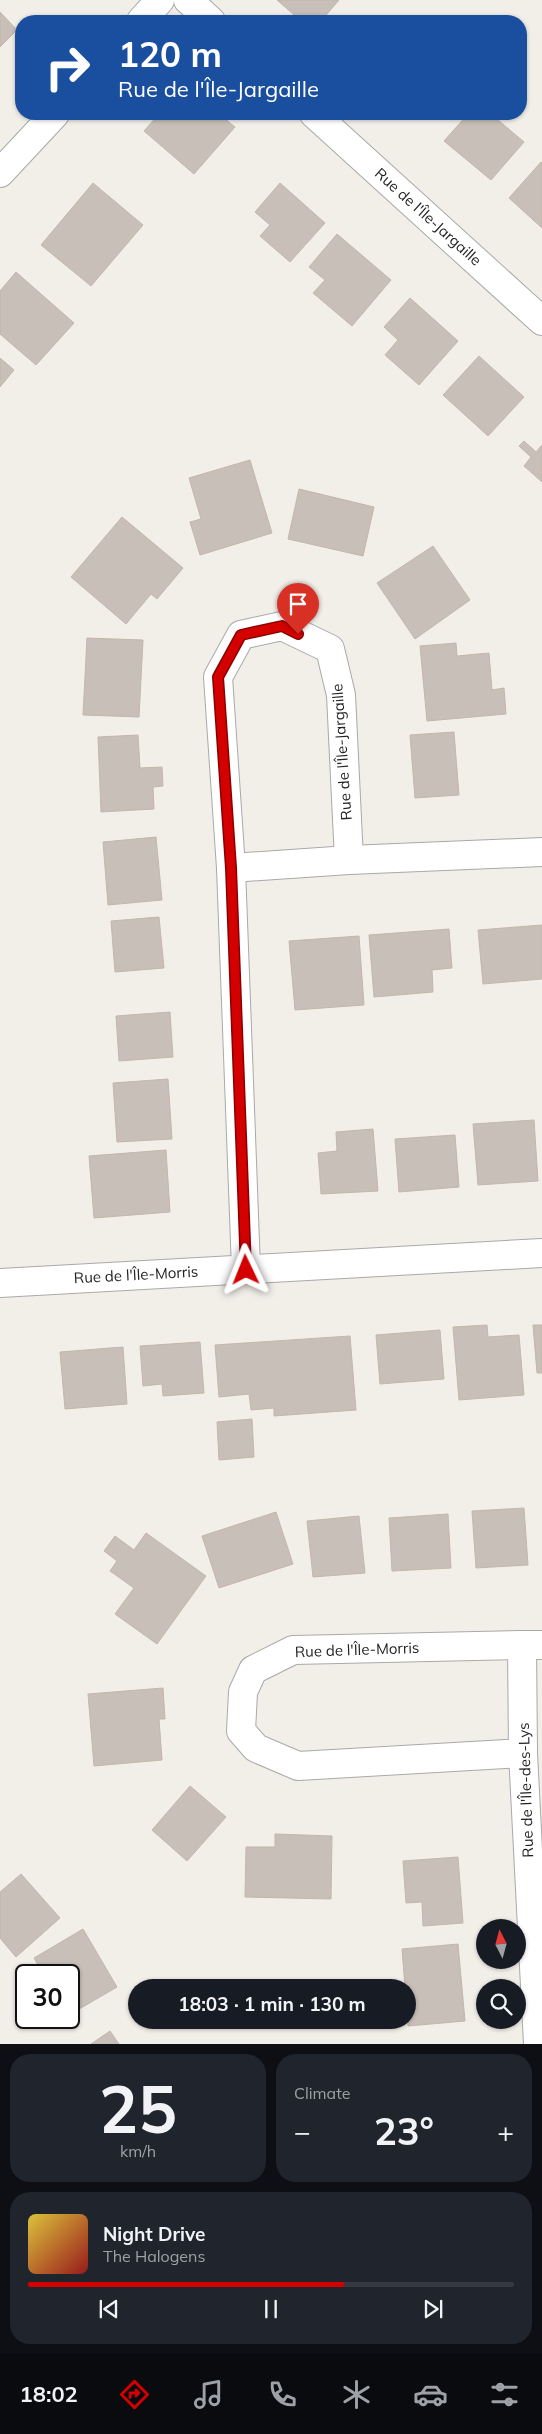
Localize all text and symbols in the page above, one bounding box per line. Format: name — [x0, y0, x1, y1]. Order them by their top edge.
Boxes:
text: 120 m — [118, 32, 222, 76]
icon: right — [35, 35, 100, 100]
text: Rue de l'Île-Jargaille — [118, 75, 319, 103]
street label: Rue de l'Île-Jargaille — [371, 164, 486, 270]
pin — [277, 583, 319, 634]
icon: arrive — [284, 590, 312, 618]
street label: Rue de l'Île-Jargaille — [327, 683, 356, 821]
position arrow — [219, 1243, 271, 1295]
street label: Rue de l'Île-Morris — [73, 1262, 199, 1287]
street label: Rue de l'Île-Morris — [294, 1638, 420, 1661]
street label: Rue de l'Île-des-Lys — [514, 1722, 537, 1858]
north arrow — [476, 1919, 526, 1969]
map controls — [476, 1919, 526, 2029]
speed limit sign: 30 — [15, 1964, 80, 2029]
button: search — [476, 1979, 526, 2029]
text: 18:03 · 1 min · 130 m — [178, 1992, 366, 2016]
text: 25 — [99, 2068, 177, 2149]
text: Climate — [294, 2083, 350, 2103]
text: 23° — [374, 2107, 434, 2155]
text: − — [294, 2114, 311, 2149]
text: + — [497, 2114, 514, 2149]
text: km/h — [120, 2141, 156, 2161]
text: Night Drive — [103, 2222, 205, 2246]
text: The Halogens — [103, 2246, 205, 2266]
icon: previous — [95, 2295, 123, 2323]
icon: pause — [257, 2295, 285, 2323]
icon: next — [419, 2295, 447, 2323]
icon: directions — [117, 2377, 152, 2412]
icon: music — [191, 2377, 226, 2412]
icon: phone — [265, 2377, 300, 2412]
icon: climate — [339, 2377, 374, 2412]
icon: car — [413, 2377, 448, 2412]
icon: filters — [487, 2377, 522, 2412]
text: 18:02 — [20, 2380, 78, 2408]

